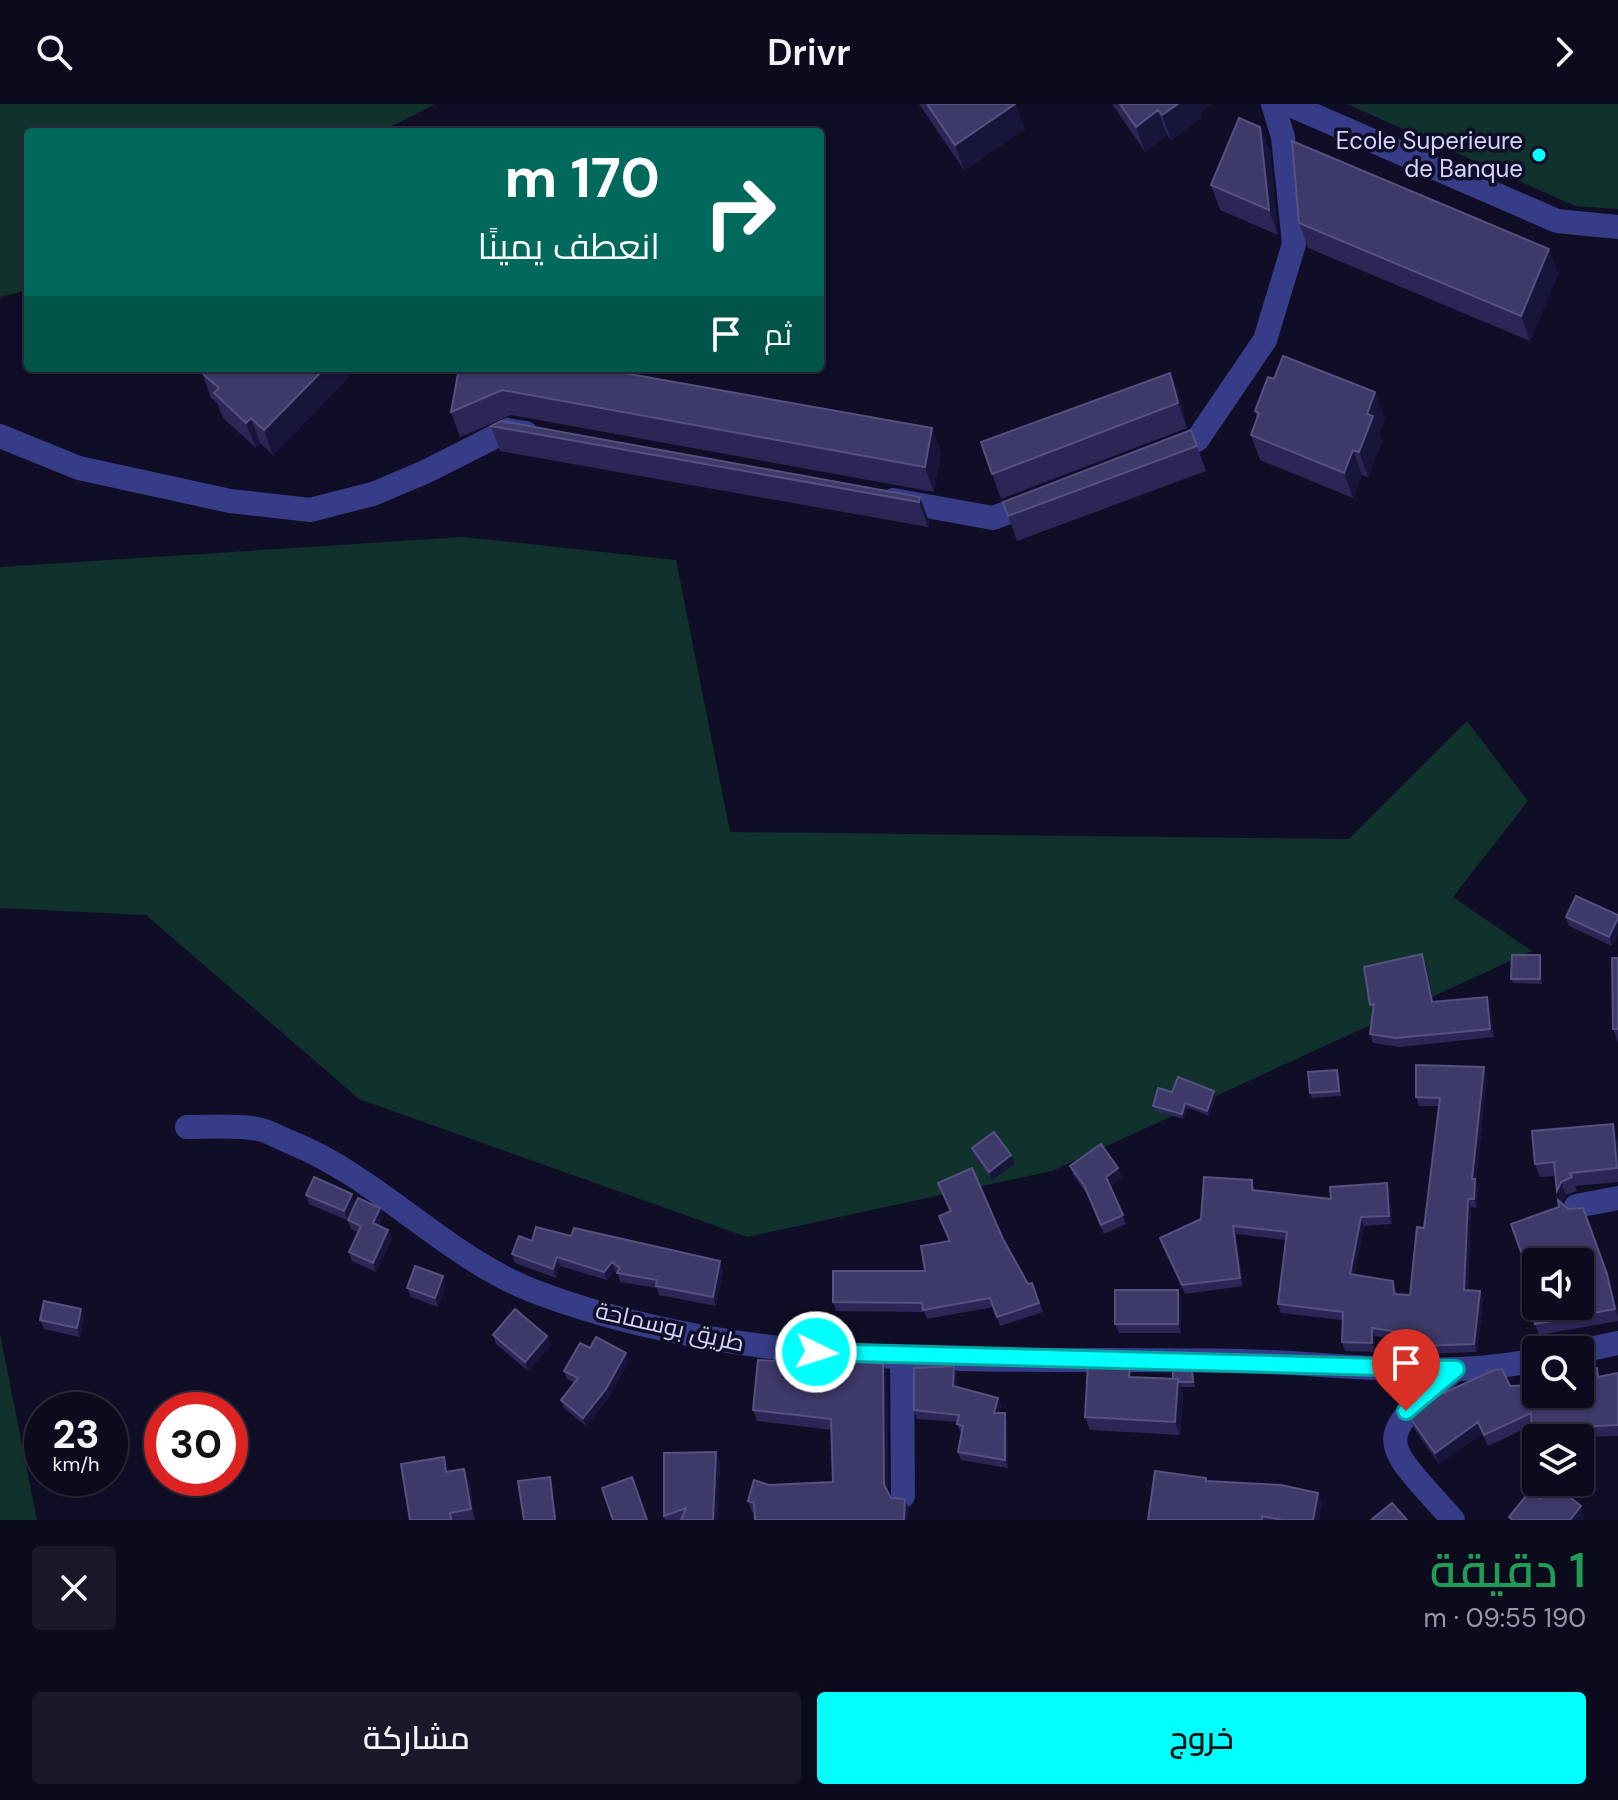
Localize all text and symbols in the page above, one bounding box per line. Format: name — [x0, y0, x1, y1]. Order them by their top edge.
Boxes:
text: Drivr — [767, 29, 851, 76]
icon: search — [32, 30, 76, 74]
icon: forward — [1542, 30, 1586, 74]
place label: Ecole Superieure de Banque — [1336, 125, 1523, 184]
text: 170 m — [505, 141, 660, 214]
marker: Ecole Superieure de Banque — [1530, 146, 1548, 164]
icon: right — [688, 160, 792, 264]
text: انعطف يمينًا — [478, 223, 660, 270]
icon: arrive — [704, 312, 748, 356]
text: ثم — [764, 315, 792, 354]
map controls — [1522, 1248, 1594, 1496]
button: sound — [1522, 1248, 1594, 1320]
street label: طريق بوسماحة — [593, 1294, 748, 1359]
position arrow — [774, 1310, 858, 1394]
pin — [1372, 1329, 1440, 1411]
button: search — [1522, 1336, 1594, 1408]
icon: arrive — [1384, 1341, 1428, 1385]
speed limit sign: 30 — [144, 1392, 248, 1496]
text: 23 — [52, 1408, 100, 1460]
button: layers — [1522, 1424, 1594, 1496]
text: km/h — [52, 1451, 100, 1477]
text: 1 دقيقة — [1430, 1539, 1586, 1602]
button: close — [32, 1546, 116, 1630]
text: 190 m · 09:55 — [1424, 1601, 1586, 1635]
button: مشاركة — [32, 1692, 801, 1784]
button: خروج — [817, 1692, 1586, 1784]

